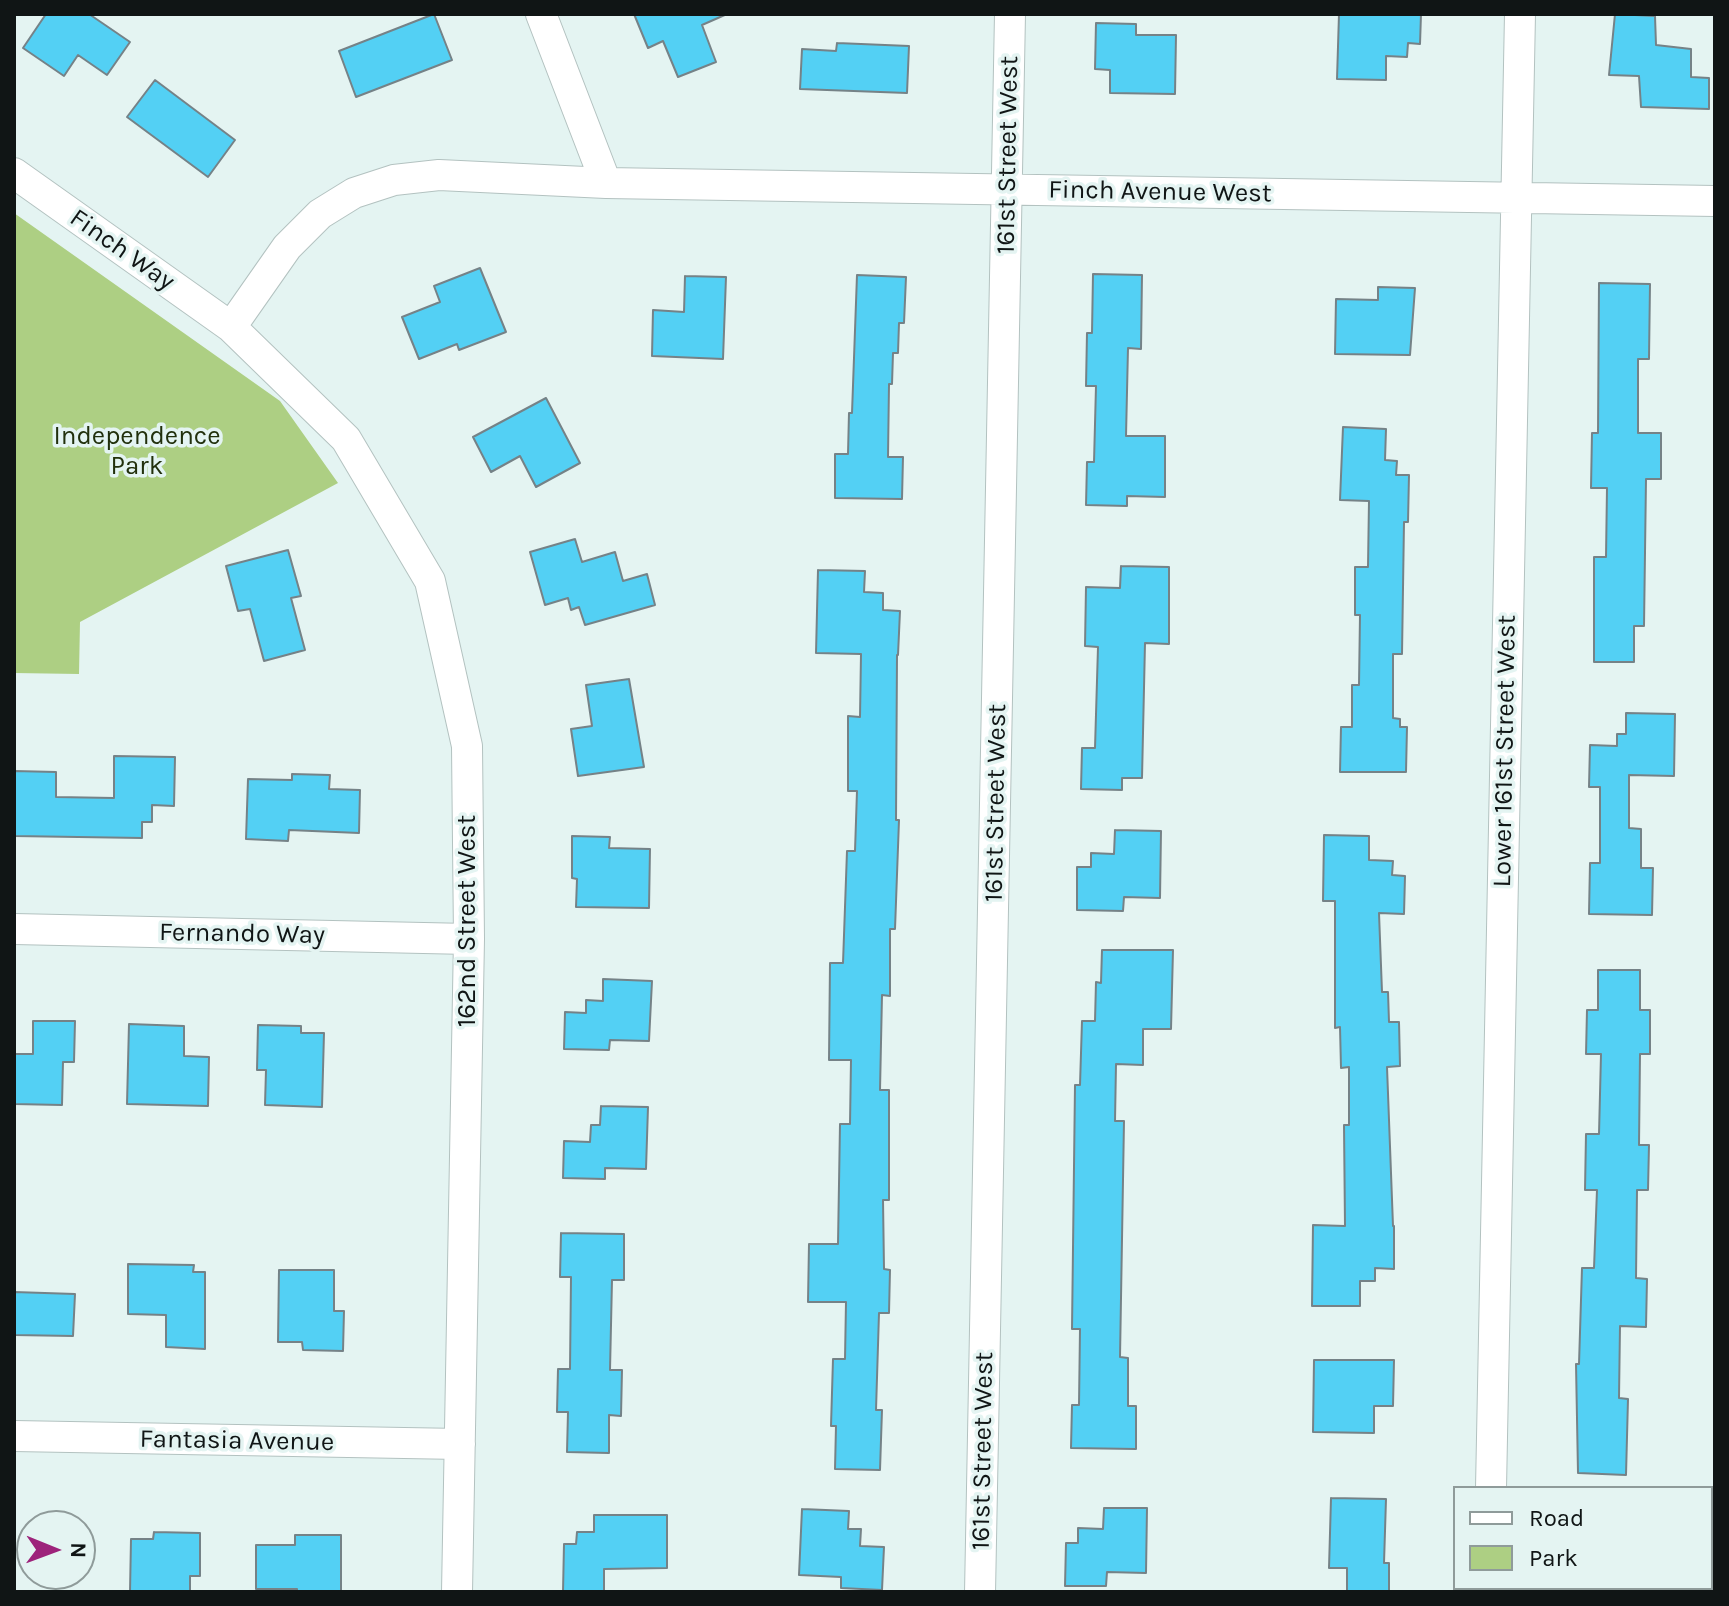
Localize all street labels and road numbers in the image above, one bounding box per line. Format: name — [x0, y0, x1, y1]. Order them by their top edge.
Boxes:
street label: 161st Street West — [991, 56, 1025, 254]
street label: Finch Avenue West — [1048, 174, 1272, 210]
street label: Finch Way — [63, 202, 181, 298]
street label: Lower 161st Street West — [1487, 614, 1523, 888]
street label: 161st Street West — [979, 704, 1013, 902]
street label: 162nd Street West — [452, 815, 484, 1027]
street label: Fernando Way — [159, 917, 325, 951]
street label: 161st Street West — [966, 1352, 1000, 1550]
street label: Fantasia Avenue — [139, 1424, 335, 1458]

